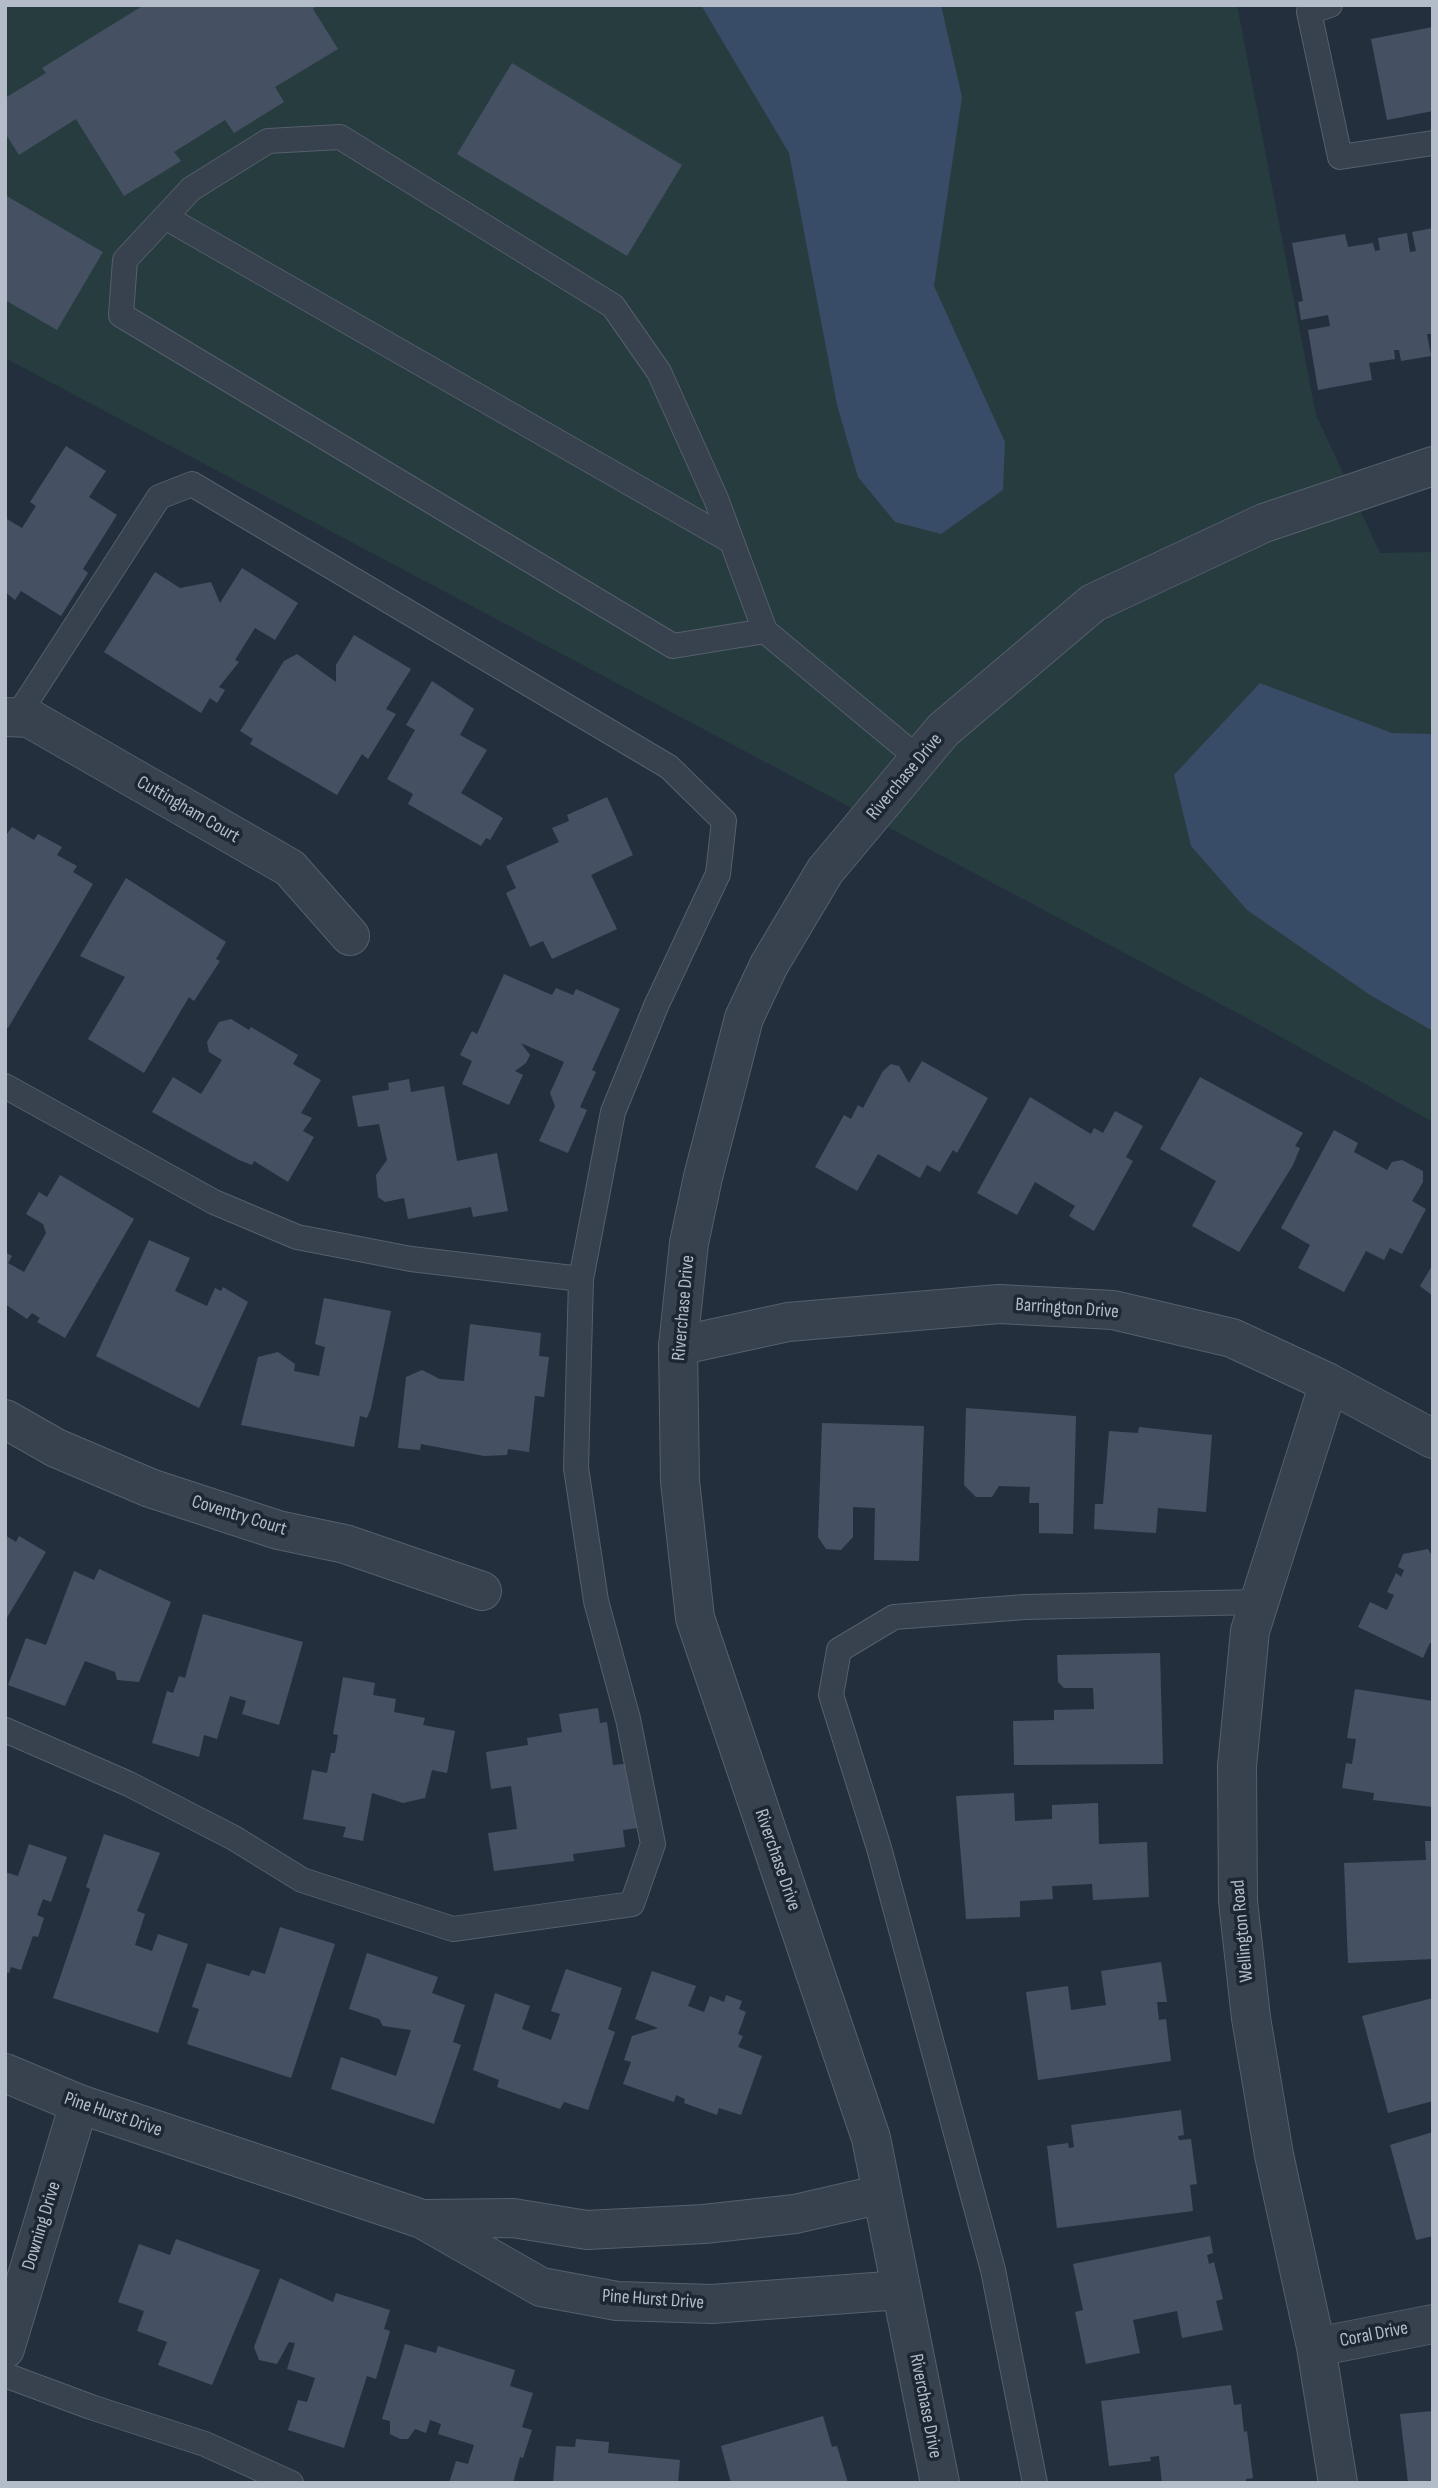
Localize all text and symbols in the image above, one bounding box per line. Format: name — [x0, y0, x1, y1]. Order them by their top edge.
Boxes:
street label: Riverchase Drive — [862, 729, 948, 825]
street label: Cuttingham Court — [133, 771, 243, 849]
street label: Riverchase Drive — [668, 1254, 700, 1362]
street label: Barrington Drive — [1014, 1294, 1120, 1324]
street label: Coventry Court — [189, 1491, 289, 1541]
street label: Riverchase Drive — [749, 1806, 805, 1914]
street label: Wellington Road — [1227, 1879, 1259, 1983]
street label: Pine Hurst Drive — [61, 2088, 165, 2142]
street label: Downing Drive — [18, 2179, 66, 2273]
street label: Pine Hurst Drive — [601, 2285, 705, 2315]
street label: Coral Drive — [1338, 2317, 1410, 2353]
street label: Riverchase Drive — [904, 2352, 946, 2460]

